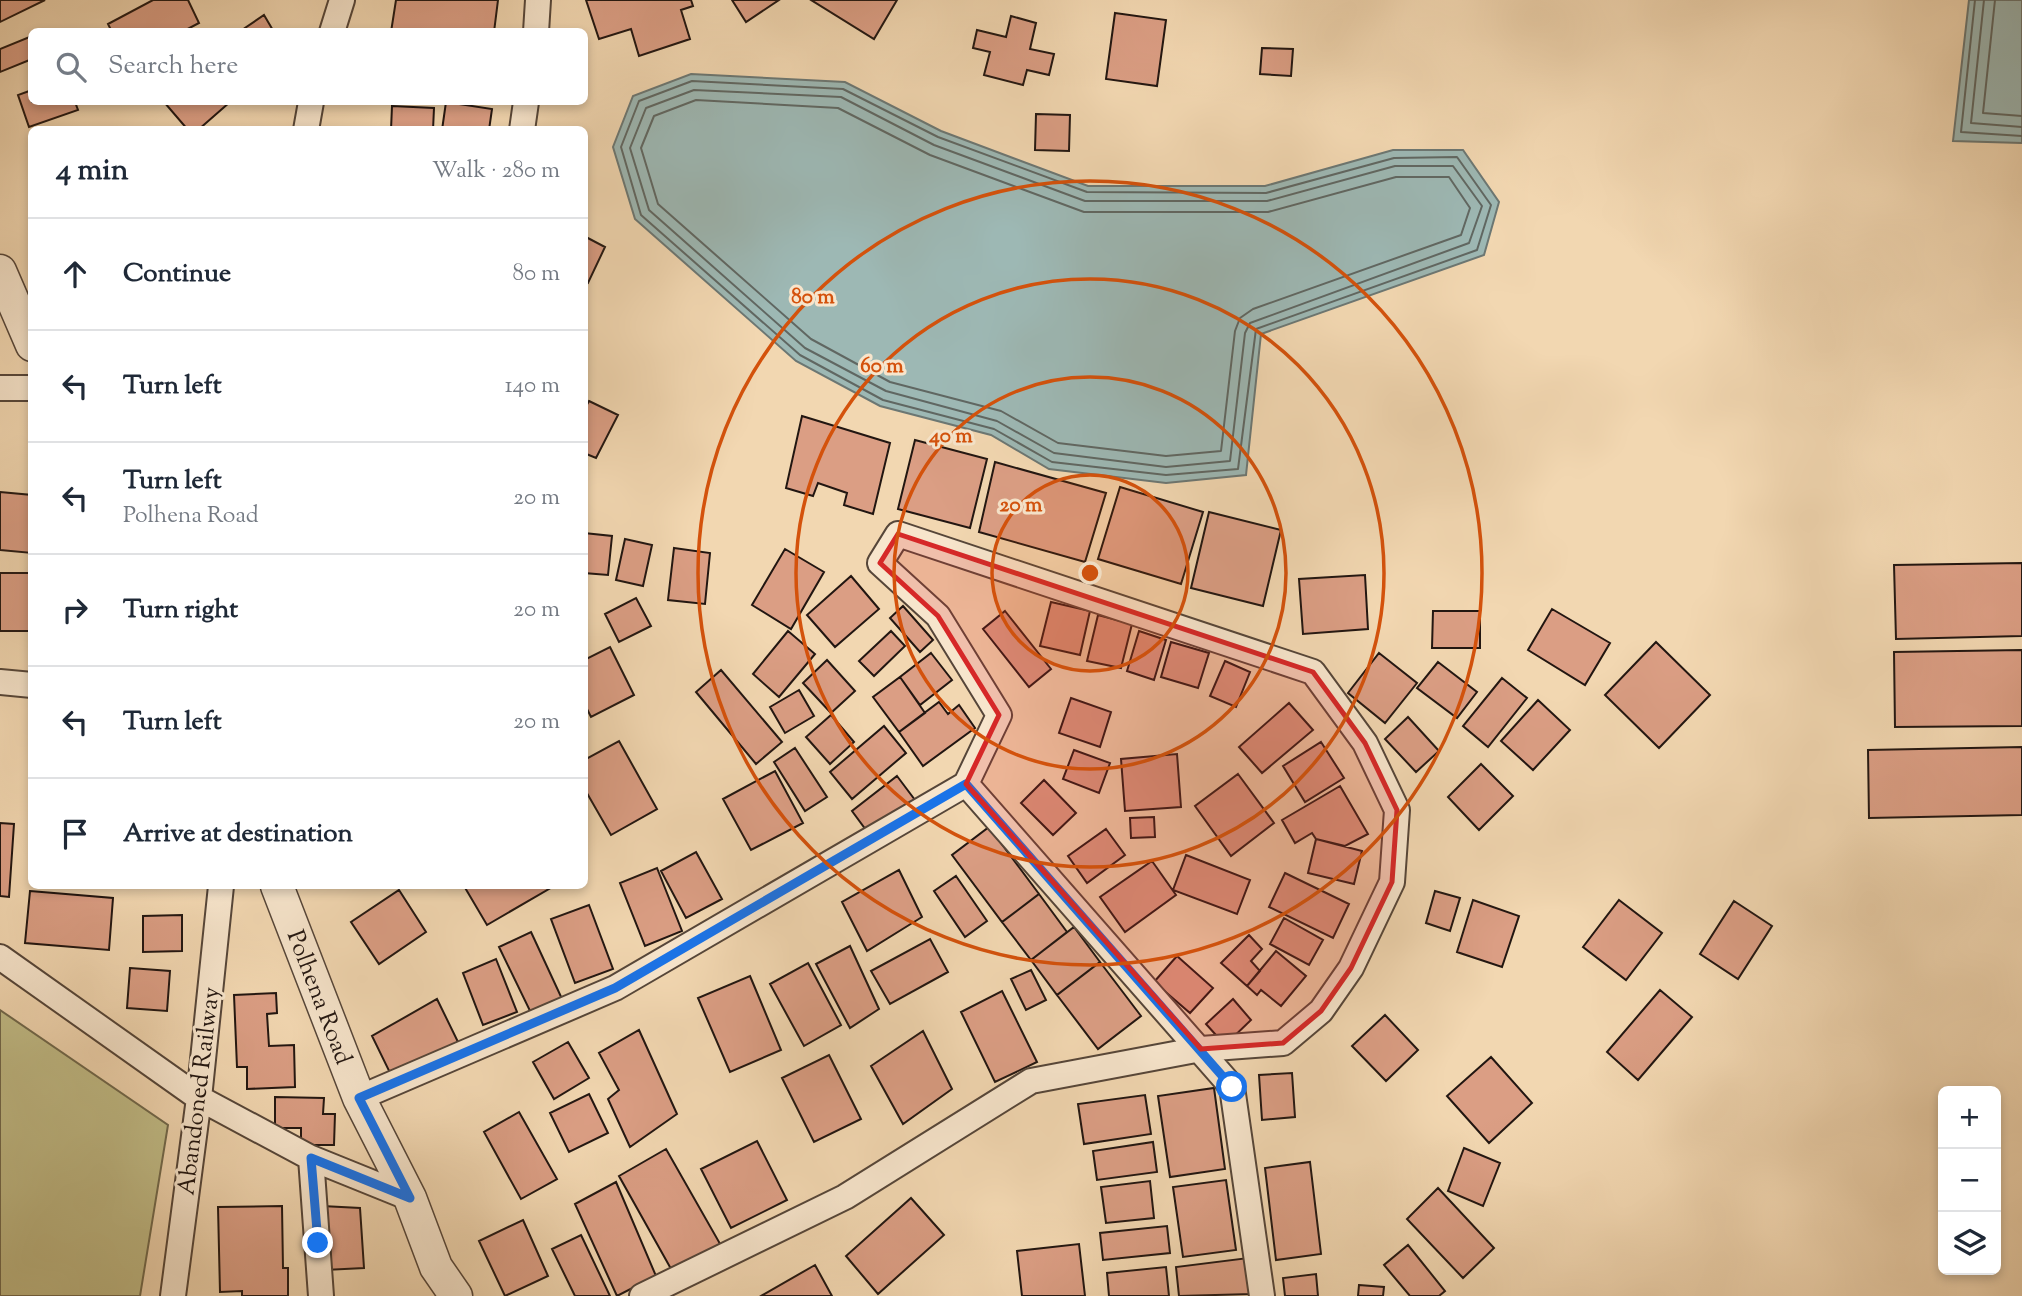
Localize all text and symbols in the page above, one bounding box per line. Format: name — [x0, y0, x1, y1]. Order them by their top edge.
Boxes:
search box — [28, 28, 588, 105]
icon: search — [52, 48, 90, 86]
text: Search here — [108, 48, 238, 85]
text: 4 min — [56, 150, 129, 193]
text: Walk · 280 m — [432, 155, 560, 188]
icon: ahead — [56, 255, 94, 293]
text: Continue — [123, 256, 231, 293]
text: 80 m — [512, 258, 560, 291]
text: 80 m — [791, 283, 835, 313]
text: 60 m — [860, 352, 904, 382]
icon: left — [56, 367, 94, 405]
text: Turn left — [123, 368, 222, 405]
text: 140 m — [505, 370, 560, 403]
text: 40 m — [928, 422, 973, 452]
text: Turn left — [123, 463, 222, 500]
icon: left — [56, 479, 94, 517]
text: 20 m — [513, 482, 560, 515]
text: 20 m — [1000, 491, 1043, 521]
text: Polhena Road — [123, 500, 259, 533]
centre of rings — [1078, 561, 1102, 585]
icon: right — [56, 591, 94, 629]
text: Turn right — [123, 592, 238, 629]
text: 20 m — [513, 594, 560, 627]
icon: left — [56, 703, 94, 741]
text: Turn left — [123, 704, 222, 741]
text: 20 m — [513, 706, 560, 739]
icon: arrive — [56, 815, 94, 853]
text: Arrive at destination — [123, 816, 353, 853]
street label: Polhena Road — [277, 926, 360, 1070]
street label: Abandoned Railway — [170, 985, 230, 1197]
route start — [1216, 1071, 1247, 1102]
map controls — [1938, 1086, 2001, 1275]
button: + — [1938, 1086, 2001, 1149]
button: − — [1938, 1149, 2001, 1212]
button: layers — [1938, 1212, 2001, 1275]
route end — [302, 1227, 333, 1258]

